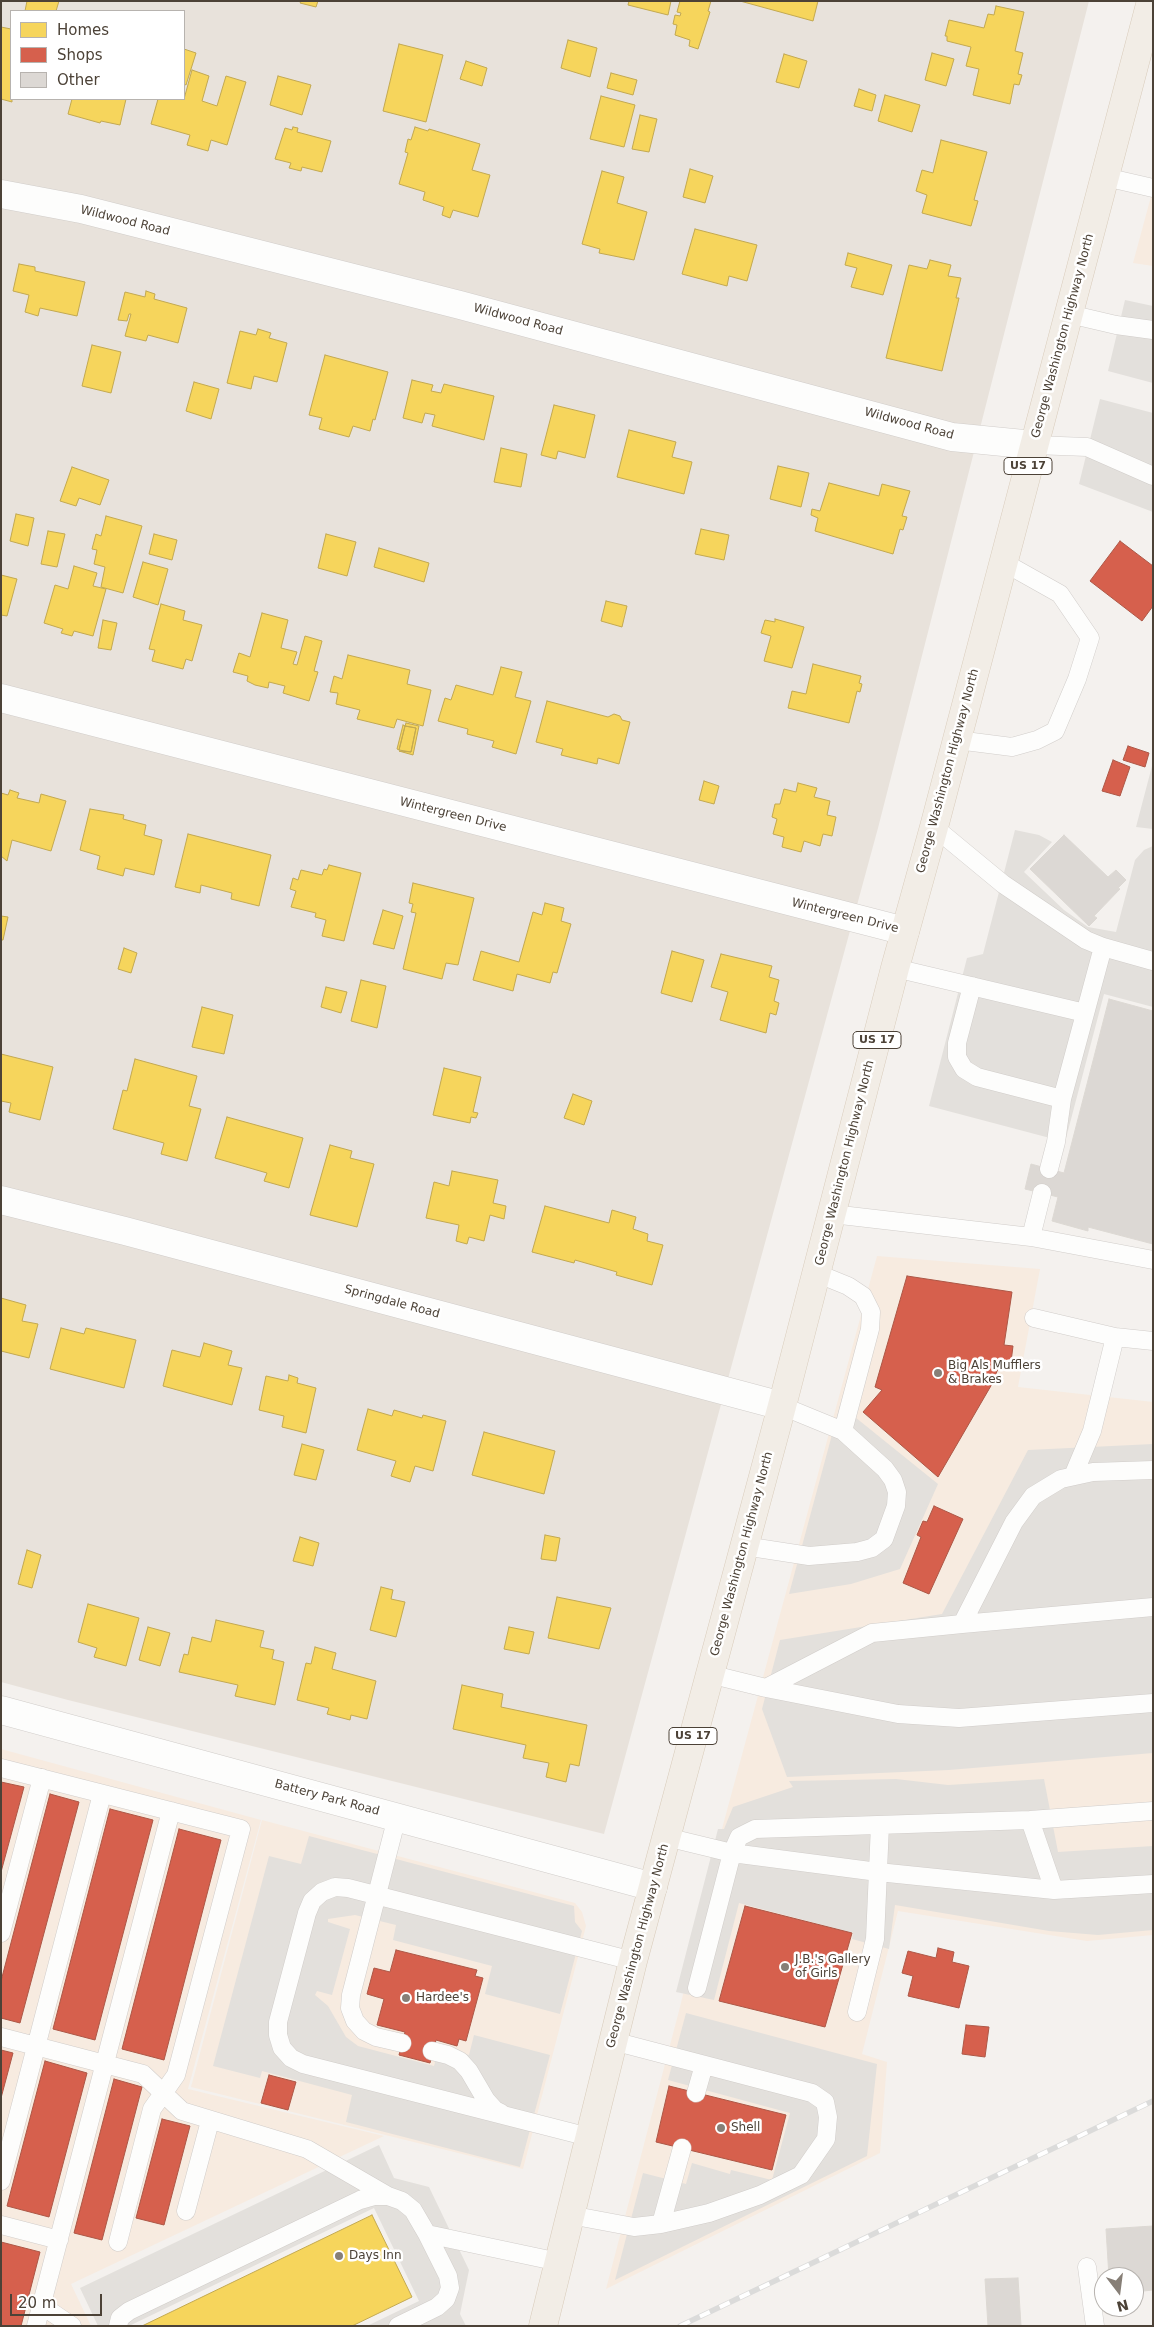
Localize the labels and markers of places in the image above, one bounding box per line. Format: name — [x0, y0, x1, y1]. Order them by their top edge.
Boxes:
place label: Big Als Mufflers & Brakes — [948, 1359, 1041, 1387]
marker: Big Als Mufflers & Brakes — [932, 1367, 944, 1379]
place label: J.B.'s Gallery of Girls — [795, 1953, 871, 1981]
marker: J.B.'s Gallery of Girls — [779, 1961, 791, 1973]
place label: Hardee's — [416, 1991, 469, 2005]
marker: Hardee's — [400, 1992, 412, 2004]
place label: Shell — [731, 2121, 760, 2135]
marker: Shell — [715, 2122, 727, 2134]
place label: Days Inn — [349, 2249, 402, 2263]
marker: Days Inn — [333, 2250, 345, 2262]

